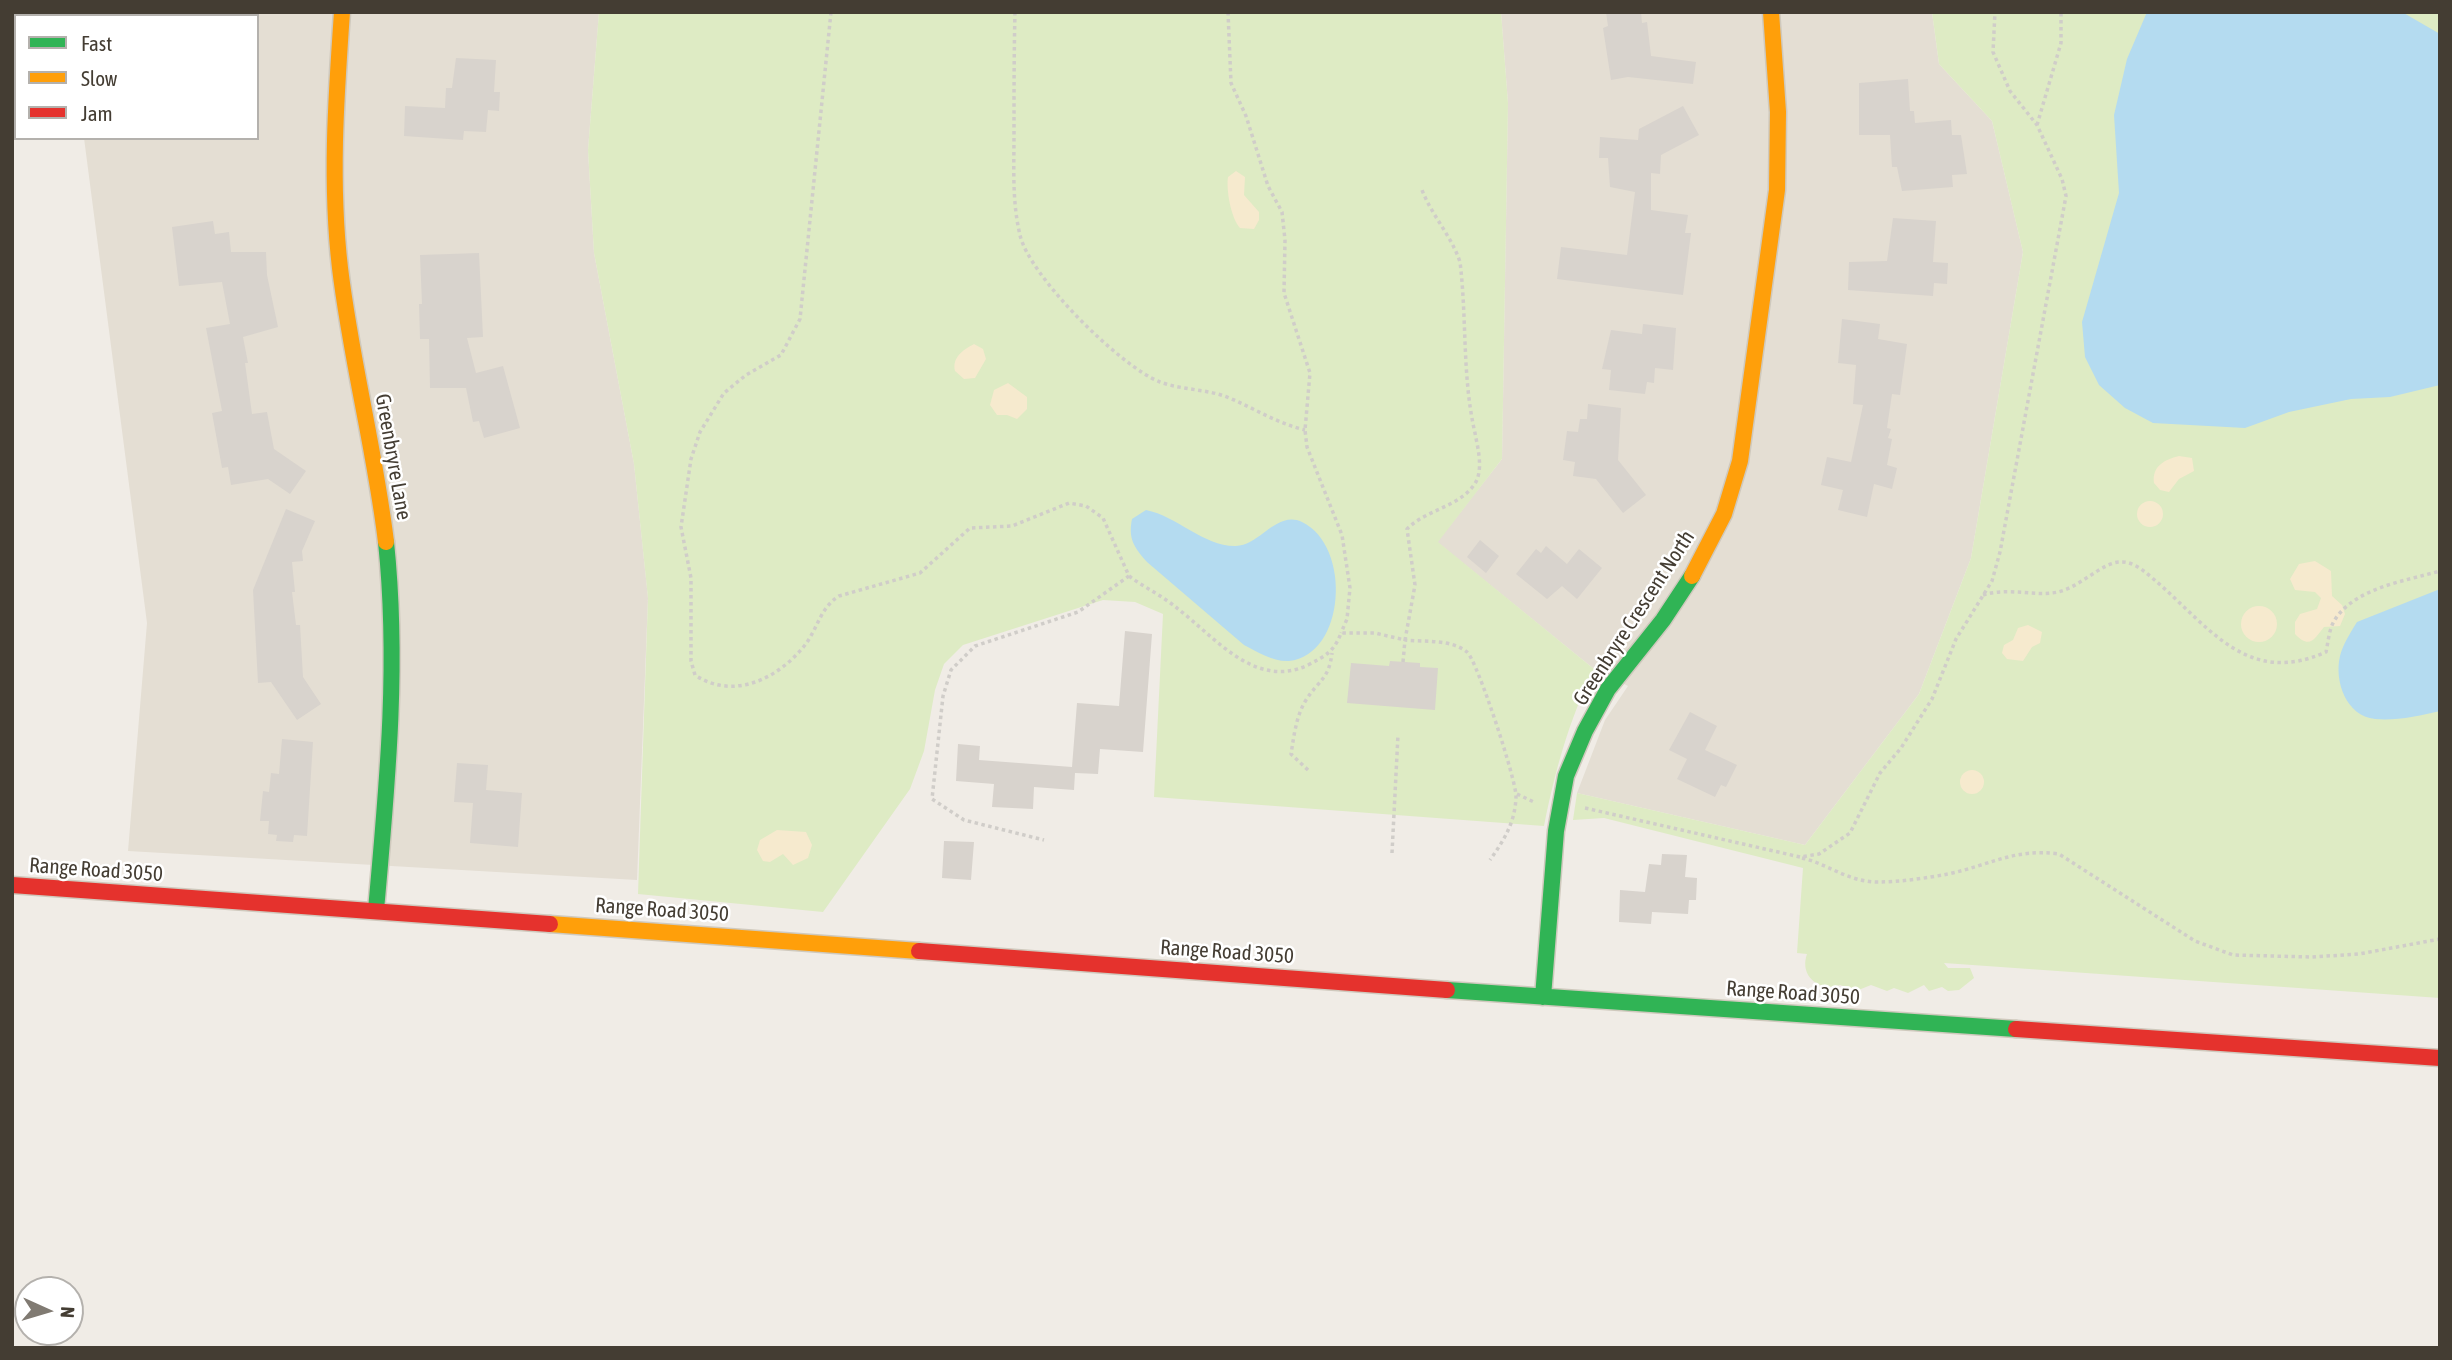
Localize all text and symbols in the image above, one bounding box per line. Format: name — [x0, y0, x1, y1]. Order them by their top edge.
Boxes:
legend — [14, 14, 259, 140]
text: Fast — [81, 31, 112, 55]
text: Slow — [81, 66, 117, 90]
text: Jam — [81, 101, 113, 125]
street label: Greenbryre Lane — [370, 392, 416, 522]
street label: Greenbryre Crescent North — [1568, 526, 1700, 710]
street label: Range Road 3050 — [28, 853, 164, 887]
street label: Range Road 3050 — [594, 893, 730, 927]
street label: Range Road 3050 — [1159, 935, 1295, 969]
street label: Range Road 3050 — [1725, 976, 1861, 1010]
north arrow — [14, 1276, 84, 1346]
text: N — [57, 1306, 79, 1319]

